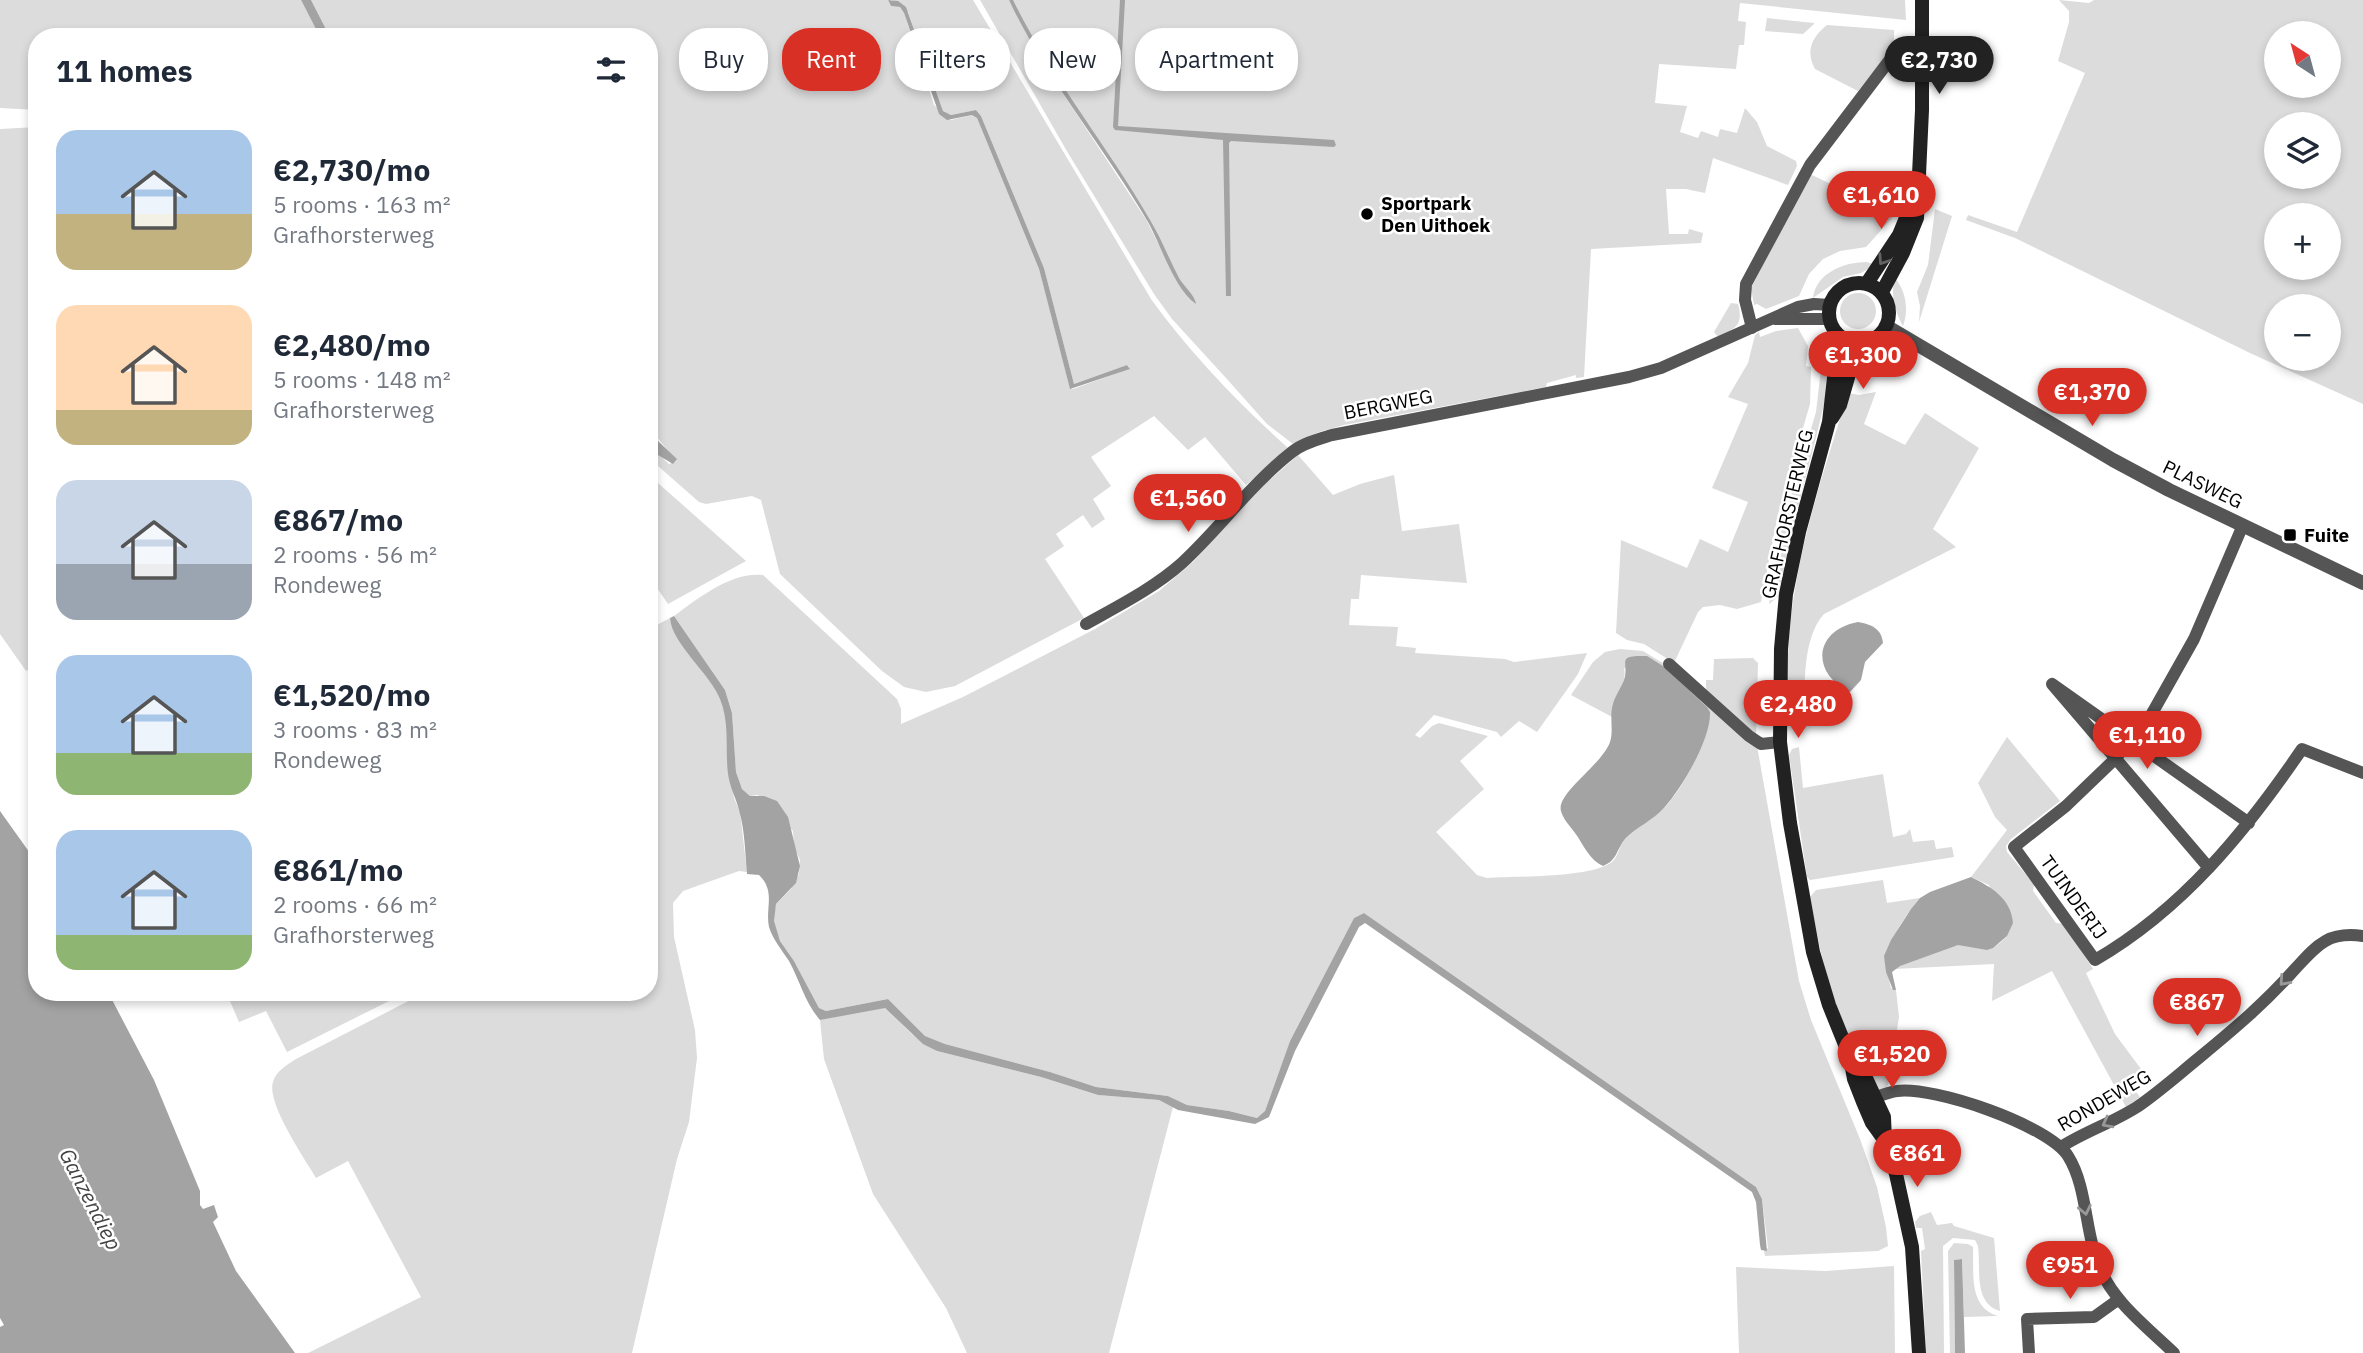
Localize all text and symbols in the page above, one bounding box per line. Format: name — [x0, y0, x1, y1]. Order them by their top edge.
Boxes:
north arrow — [2264, 21, 2342, 98]
map controls — [2264, 21, 2341, 371]
chip: Buy — [679, 28, 768, 91]
chip: Rent — [782, 28, 881, 91]
chip: Filters — [895, 28, 1010, 91]
chip: New — [1024, 28, 1121, 91]
chip: Apartment — [1135, 28, 1298, 91]
pin: €2,730 — [1882, 36, 1996, 96]
text: €2,730 — [1901, 44, 1977, 74]
text: 11 homes — [56, 51, 193, 90]
icon: filters — [592, 51, 630, 89]
button: layers — [2264, 112, 2341, 189]
text: €2,730/mo — [273, 150, 430, 189]
icon: home — [112, 158, 196, 242]
pin: €1,610 — [1824, 172, 1938, 231]
text: €1,610 — [1843, 179, 1919, 209]
text: 5 rooms · 163 m² — [273, 189, 451, 219]
place label: Sportpark Den Uithoek — [1381, 191, 1490, 237]
button: + — [2264, 203, 2341, 280]
marker: Sportpark Den Uithoek — [1359, 206, 1375, 222]
text: Grafhorsterweg — [273, 219, 434, 249]
one-way arrow — [1879, 252, 1891, 265]
button: − — [2264, 294, 2341, 371]
text: €2,480/mo — [273, 325, 430, 364]
pin: €1,300 — [1806, 332, 1920, 391]
icon: home — [112, 333, 196, 417]
text: €1,300 — [1825, 339, 1901, 369]
text: 5 rooms · 148 m² — [273, 364, 451, 394]
pin: €1,370 — [2035, 368, 2149, 428]
text: €1,370 — [2054, 376, 2130, 406]
street label: BERGWEG — [1342, 384, 1434, 424]
text: Grafhorsterweg — [273, 394, 434, 424]
street label: GRAFHORSTERWEG — [1756, 427, 1818, 601]
street label: PLASWEG — [2159, 454, 2247, 514]
pin: €1,560 — [1131, 475, 1245, 534]
text: €1,560 — [1150, 482, 1226, 512]
text: €867/mo — [273, 500, 403, 539]
icon: home — [112, 508, 196, 592]
place label: Fuite — [2304, 523, 2349, 547]
marker: Fuite — [2282, 527, 2298, 543]
text: 2 rooms · 56 m² — [273, 539, 437, 569]
text: Rondeweg — [273, 569, 382, 599]
text: €1,520/mo — [273, 675, 430, 714]
pin: €2,480 — [1741, 680, 1855, 740]
icon: home — [112, 683, 196, 767]
text: €2,480 — [1760, 688, 1836, 718]
pin: €1,110 — [2090, 712, 2204, 771]
text: 3 rooms · 83 m² — [273, 714, 437, 744]
text: €1,110 — [2109, 719, 2185, 749]
text: Rondeweg — [273, 744, 382, 774]
text: €861/mo — [273, 850, 403, 889]
street label: TUINDERIJ — [2035, 850, 2113, 944]
icon: home — [112, 858, 196, 942]
text: 2 rooms · 66 m² — [273, 889, 437, 919]
text: Grafhorsterweg — [273, 919, 434, 949]
one-way arrow — [2280, 973, 2292, 986]
pin: €867 — [2156, 978, 2238, 1038]
text: €867 — [2169, 986, 2225, 1016]
pin: €1,520 — [1835, 1030, 1949, 1090]
text: €1,520 — [1854, 1038, 1930, 1068]
street label: RONDEWEG — [2053, 1064, 2155, 1136]
one-way arrow — [2102, 1115, 2115, 1129]
pin: €861 — [1876, 1130, 1958, 1189]
text: €861 — [1889, 1137, 1945, 1167]
water label: Ganzendiep — [53, 1143, 129, 1255]
one-way arrow — [2077, 1204, 2092, 1216]
pin: €951 — [2029, 1242, 2111, 1301]
text: €951 — [2042, 1249, 2098, 1279]

